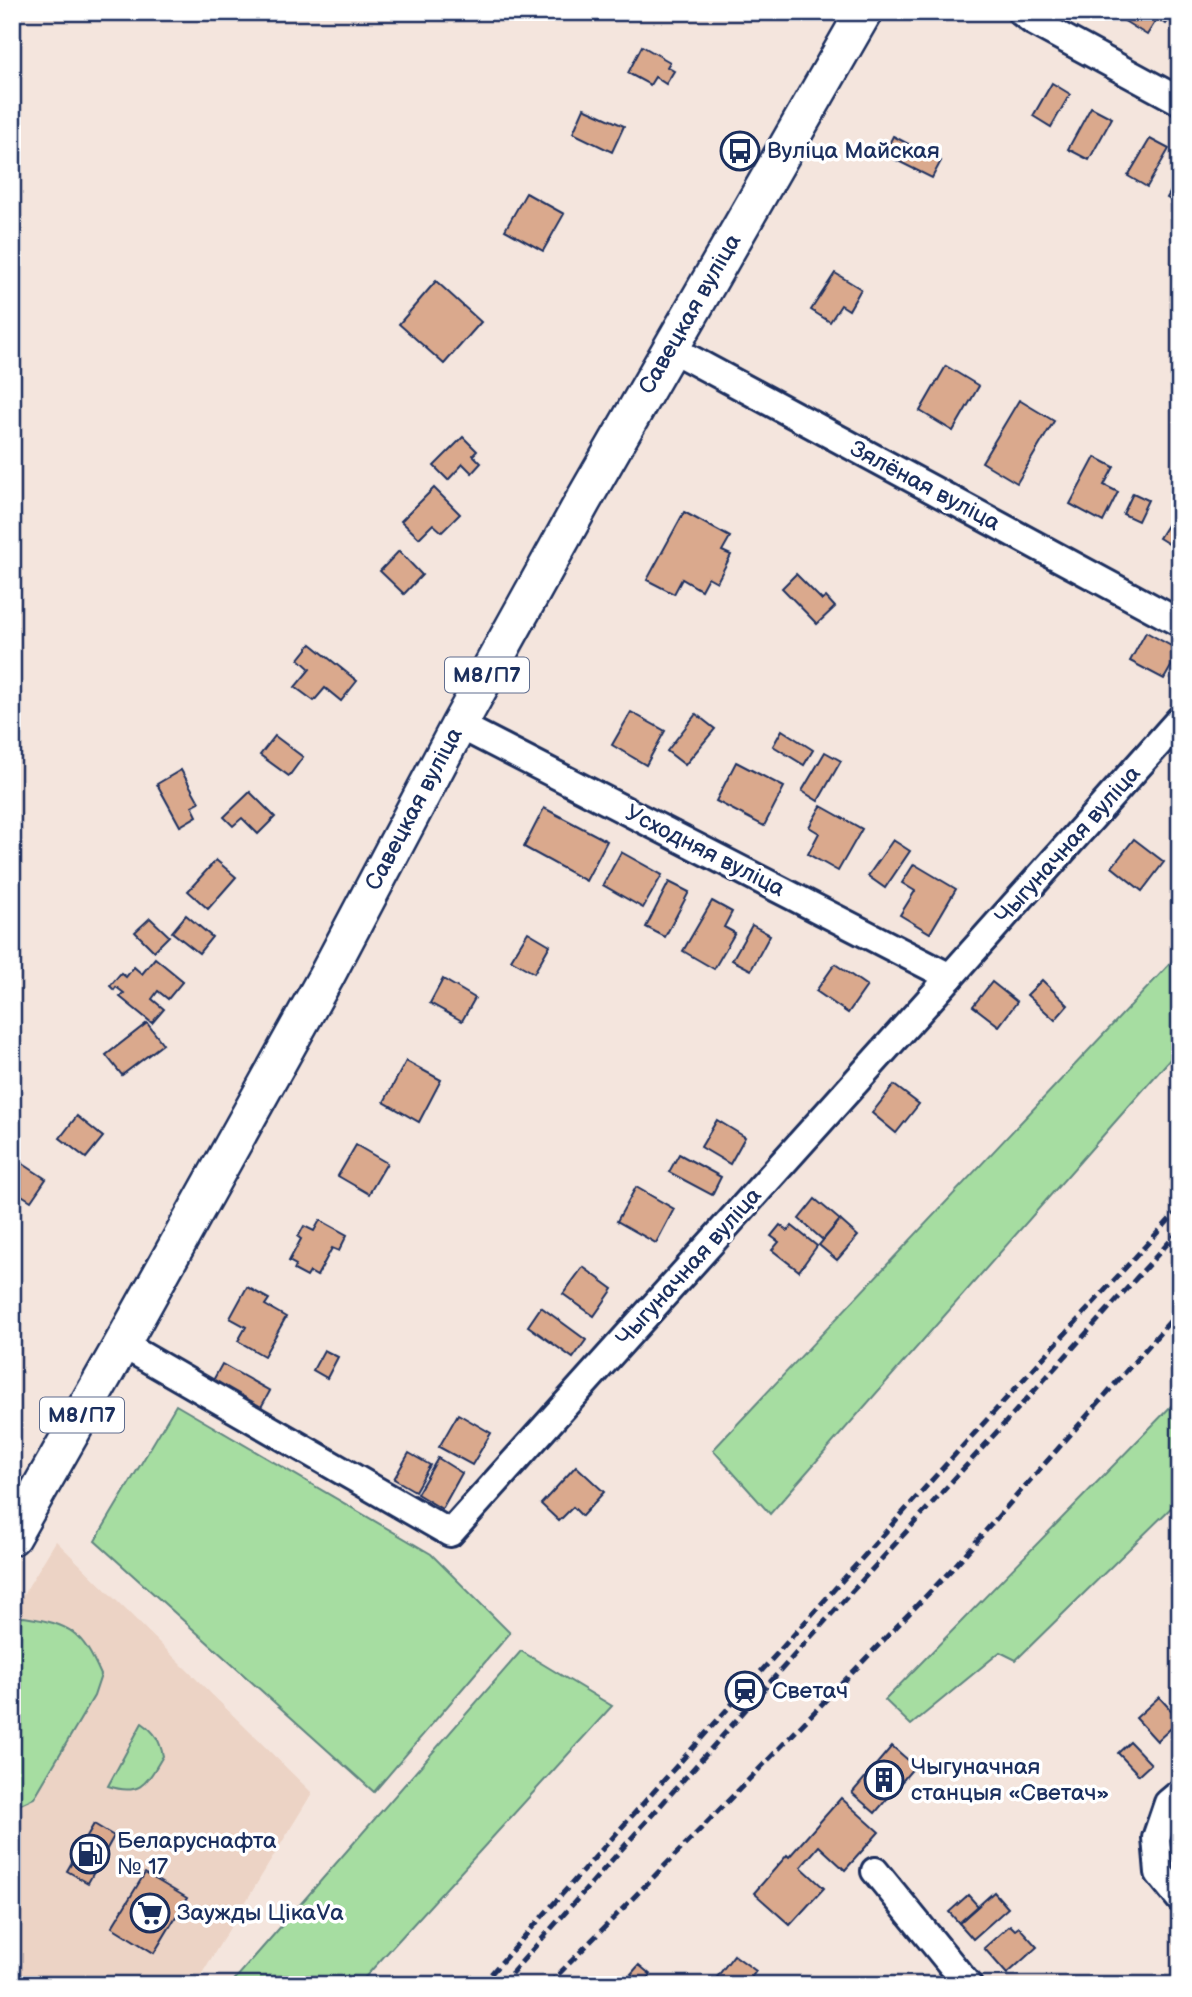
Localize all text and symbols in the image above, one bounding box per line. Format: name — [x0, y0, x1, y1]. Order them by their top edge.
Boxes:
bus stop icon: Вуліца Майская — [719, 130, 761, 172]
place label: Вуліца Майская — [767, 137, 940, 165]
street label: Савецкая вуліца — [633, 229, 747, 399]
street label: Зялёная вуліца — [845, 435, 1005, 538]
road number: М8/П7 — [445, 658, 529, 692]
street label: Савецкая вуліца — [359, 722, 469, 895]
street label: Чыгуначная вуліца — [989, 760, 1147, 930]
street label: Усходняя вуліца — [621, 799, 790, 903]
street label: Чыгуначная вуліца — [610, 1182, 768, 1352]
road number: М8/П7 — [40, 1398, 124, 1432]
station icon: Светач — [724, 1670, 766, 1712]
place label: Светач — [772, 1677, 848, 1705]
place label: Чыгуначная станцыя «Светач» — [911, 1753, 1109, 1807]
building icon: Чыгуначная станцыя «Светач» — [863, 1759, 905, 1801]
place label: Беларуснафта № 17 — [117, 1827, 277, 1881]
fuel station icon: Беларуснафта № 17 — [69, 1833, 111, 1875]
supermarket icon: Заужды ЦікаVа — [129, 1892, 171, 1934]
place label: Заужды ЦікаVа — [177, 1899, 344, 1927]

